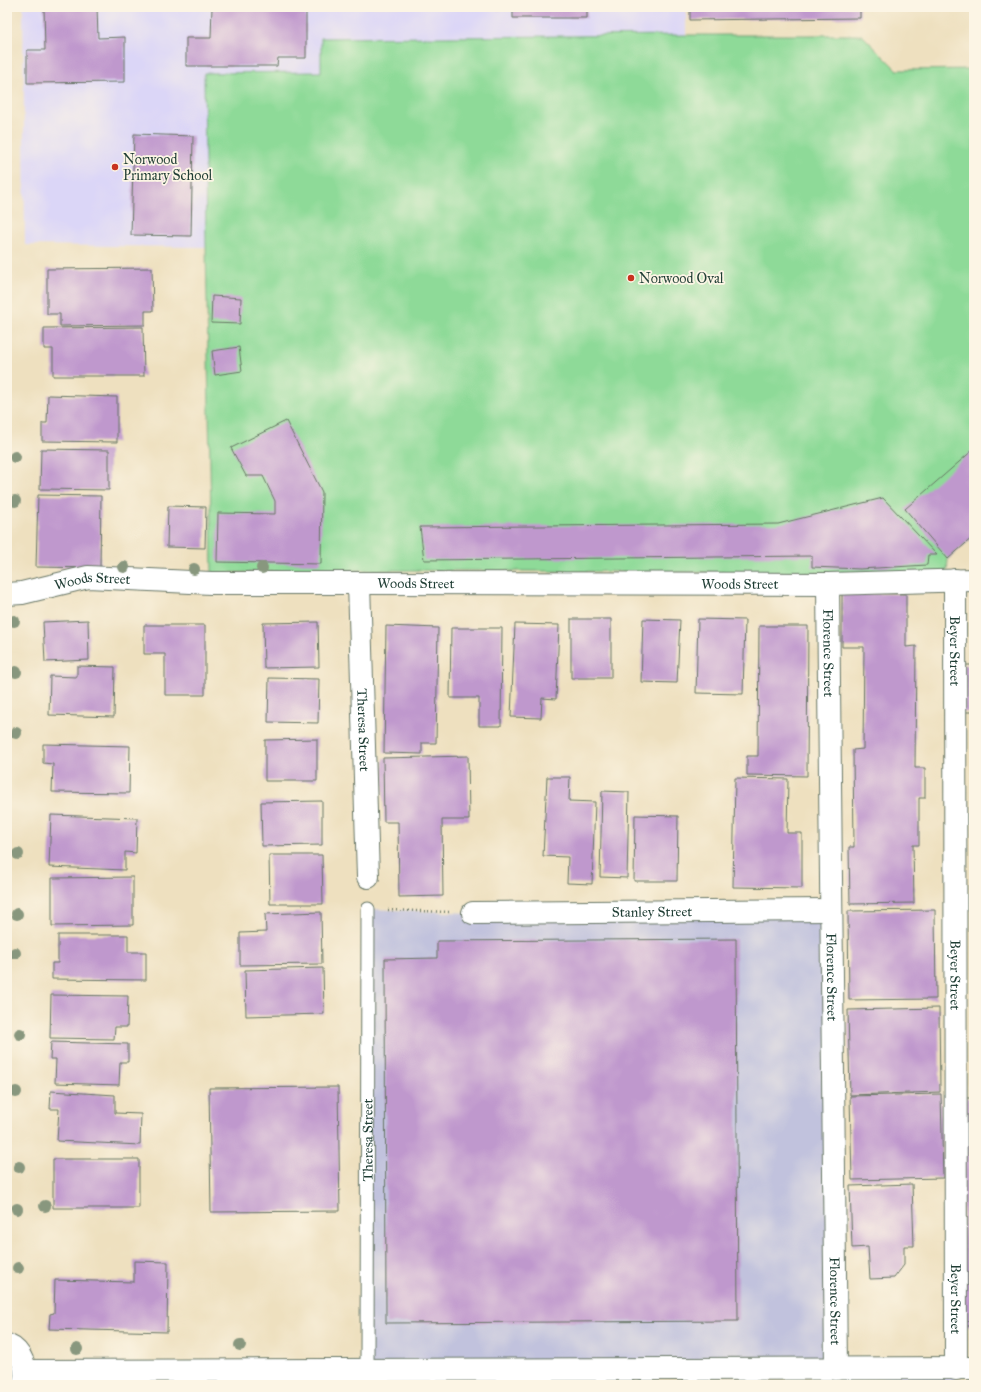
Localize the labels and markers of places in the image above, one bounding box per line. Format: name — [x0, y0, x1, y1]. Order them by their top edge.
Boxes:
place label: Norwood Primary School — [123, 151, 212, 184]
marker: Norwood Primary School — [110, 162, 120, 172]
place label: Norwood Oval — [639, 270, 724, 287]
marker: Norwood Oval — [626, 273, 636, 283]

